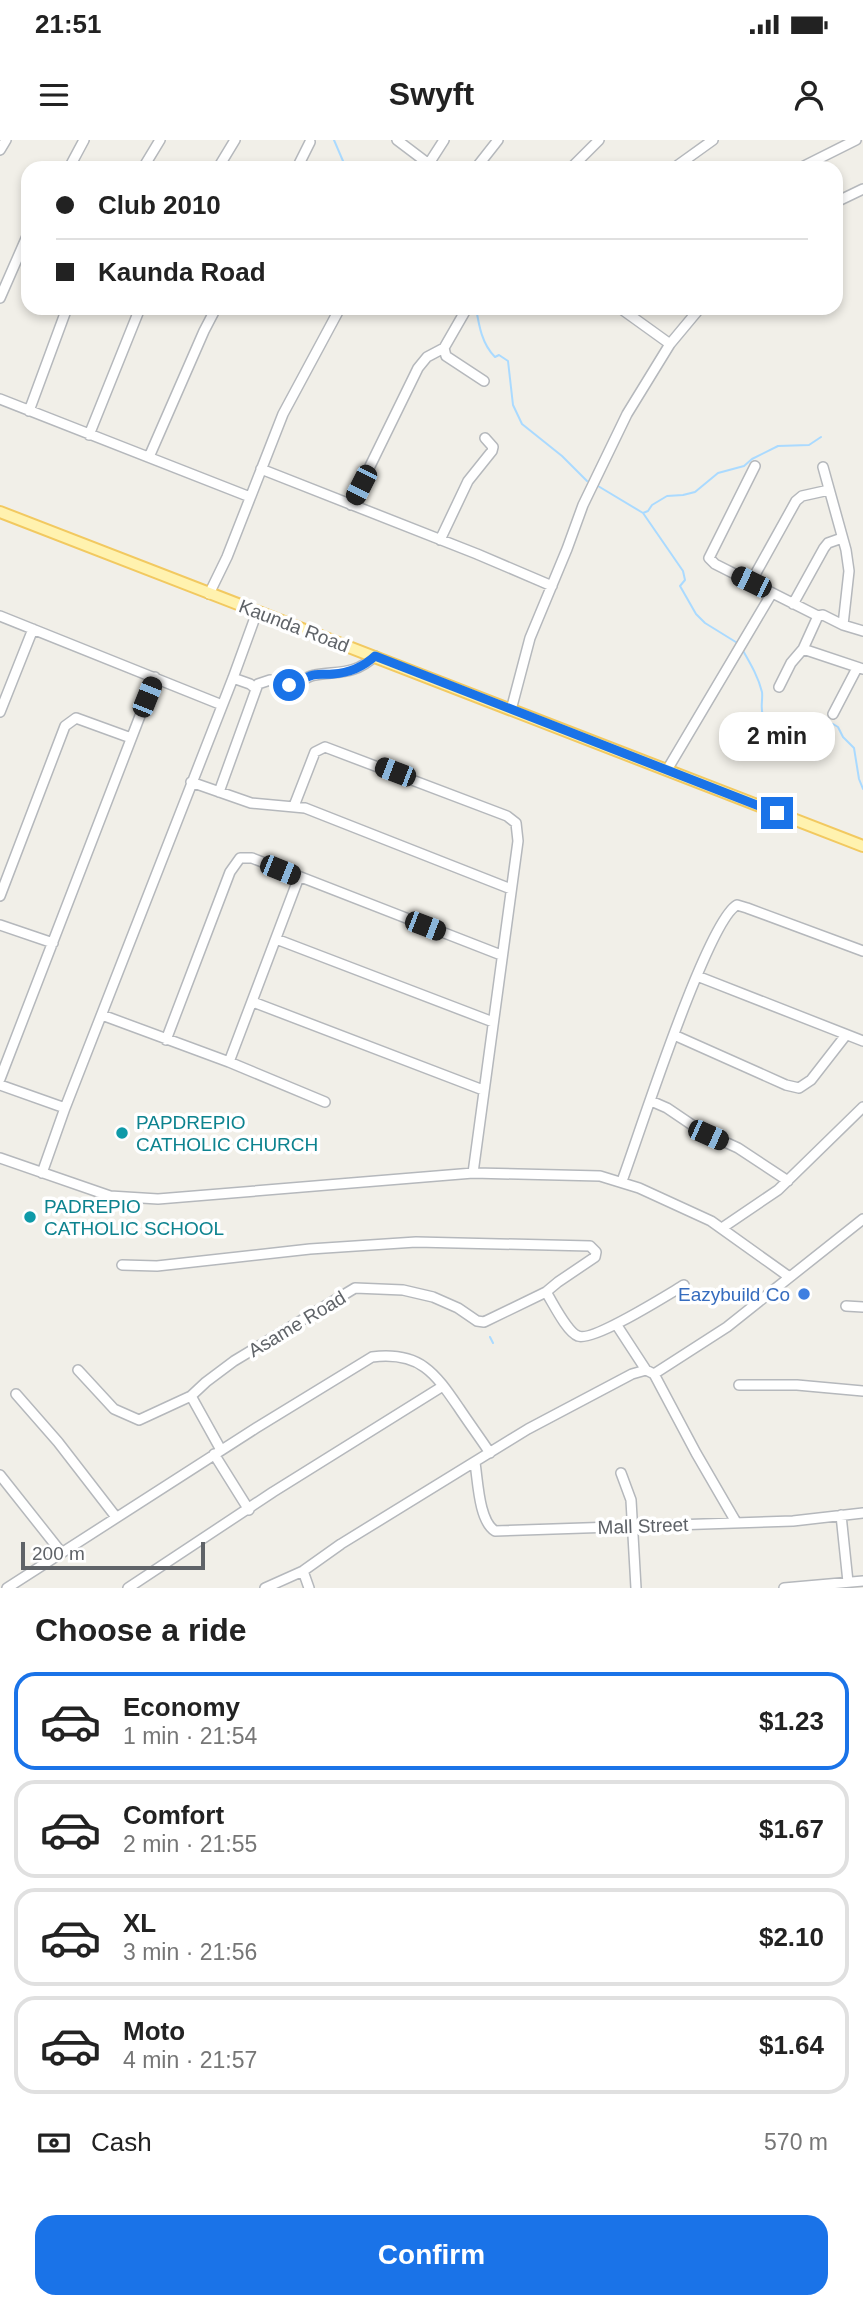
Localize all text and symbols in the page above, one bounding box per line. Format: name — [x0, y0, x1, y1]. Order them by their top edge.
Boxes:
text: 21:51 — [35, 9, 102, 39]
icon: menu — [35, 76, 73, 114]
text: Swyft — [389, 76, 474, 112]
icon: person — [790, 76, 828, 114]
text: Club 2010 — [98, 190, 221, 220]
text: Kaunda Road — [98, 257, 266, 287]
car — [343, 462, 380, 508]
car — [728, 563, 775, 601]
street label: Kaunda Road — [236, 595, 352, 657]
route start — [273, 669, 305, 701]
car — [130, 674, 165, 720]
callout: 2 min — [719, 712, 835, 760]
text: 2 min — [747, 723, 807, 749]
car — [372, 755, 419, 789]
route end — [761, 797, 793, 829]
car — [257, 852, 304, 888]
car — [402, 909, 449, 943]
place label: PAPDREPIO CATHOLIC CHURCH — [136, 1112, 318, 1155]
car — [685, 1117, 732, 1153]
marker: PAPDREPIO CATHOLIC CHURCH — [114, 1125, 130, 1141]
place label: PADREPIO CATHOLIC SCHOOL — [44, 1196, 224, 1239]
marker: PADREPIO CATHOLIC SCHOOL — [22, 1209, 38, 1225]
place label: Eazybuild Co — [678, 1284, 790, 1305]
marker: Eazybuild Co — [796, 1286, 812, 1302]
street label: Asame Road — [245, 1287, 349, 1361]
street label: Mall Street — [597, 1514, 689, 1538]
scale bar — [21, 1539, 205, 1571]
text: 200 m — [32, 1543, 85, 1564]
text: Choose a ride — [35, 1612, 247, 1648]
icon: car — [39, 1690, 102, 1753]
text: Economy — [123, 1692, 240, 1722]
text: $1.23 — [759, 1706, 824, 1736]
text: 1 min · 21:54 — [123, 1723, 257, 1749]
icon: car — [39, 1798, 102, 1861]
text: Comfort — [123, 1800, 224, 1830]
text: $1.67 — [759, 1814, 824, 1844]
text: 2 min · 21:55 — [123, 1831, 257, 1857]
icon: car — [39, 1906, 102, 1969]
text: XL — [123, 1908, 156, 1938]
text: $2.10 — [759, 1922, 824, 1952]
text: 3 min · 21:56 — [123, 1939, 257, 1965]
icon: car — [39, 2014, 102, 2077]
text: Moto — [123, 2016, 185, 2046]
text: $1.64 — [759, 2030, 824, 2060]
text: 4 min · 21:57 — [123, 2047, 257, 2073]
icon: cash — [35, 2124, 73, 2162]
text: Cash — [91, 2127, 152, 2157]
text: 570 m — [764, 2129, 828, 2155]
button: Confirm — [35, 2215, 828, 2295]

